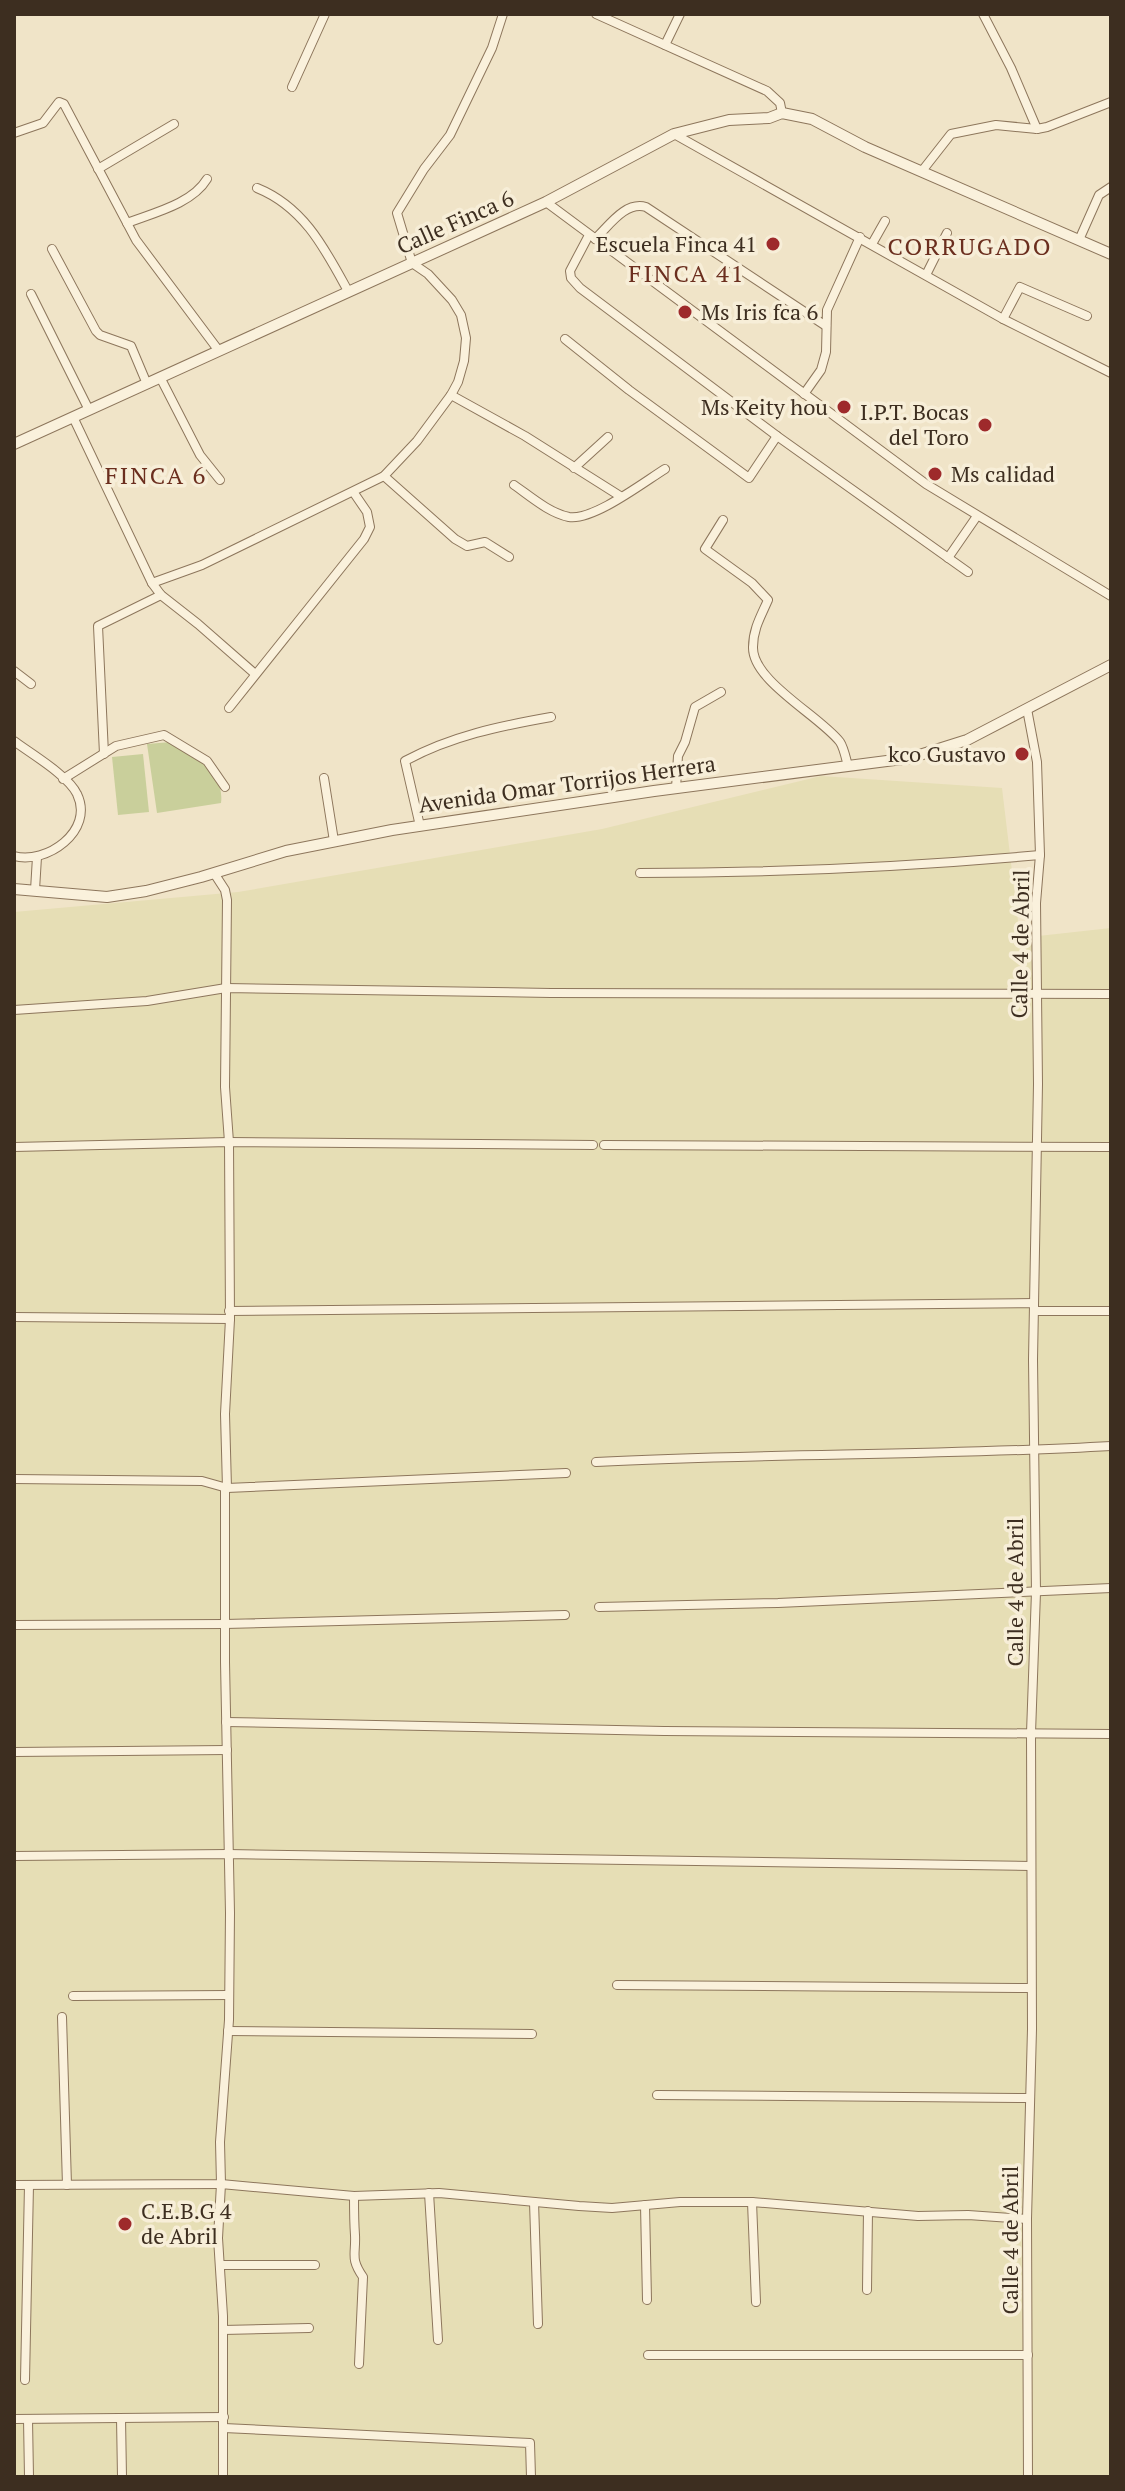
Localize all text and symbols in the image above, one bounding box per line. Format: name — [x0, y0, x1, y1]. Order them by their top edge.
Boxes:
street label: Calle Finca 6 — [392, 183, 518, 260]
place label: Escuela Finca 41 — [596, 229, 757, 258]
district label: CORRUGADO — [888, 230, 1053, 262]
marker: Escuela Finca 41 — [764, 235, 782, 253]
district label: FINCA 41 — [628, 257, 746, 289]
place label: Ms Iris fca 6 — [701, 297, 818, 326]
marker: Ms Iris fca 6 — [676, 303, 694, 321]
place label: Ms Keity hou — [701, 392, 828, 421]
place label: I.P.T. Bocas del Toro — [860, 397, 969, 451]
marker: Ms Keity hou — [835, 398, 853, 416]
marker: I.P.T. Bocas del Toro — [976, 416, 994, 434]
district label: FINCA 6 — [105, 459, 207, 491]
place label: Ms calidad — [951, 459, 1055, 488]
marker: Ms calidad — [926, 465, 944, 483]
place label: kco Gustavo — [888, 739, 1006, 768]
marker: kco Gustavo — [1013, 745, 1031, 763]
street label: Avenida Omar Torrijos Herrera — [417, 748, 717, 819]
street label: Calle 4 de Abril — [1004, 869, 1035, 1019]
street label: Calle 4 de Abril — [1000, 1518, 1029, 1666]
street label: Calle 4 de Abril — [995, 2166, 1024, 2314]
place label: C.E.B.G 4 de Abril — [141, 2196, 232, 2250]
marker: C.E.B.G 4 de Abril — [116, 2215, 134, 2233]

